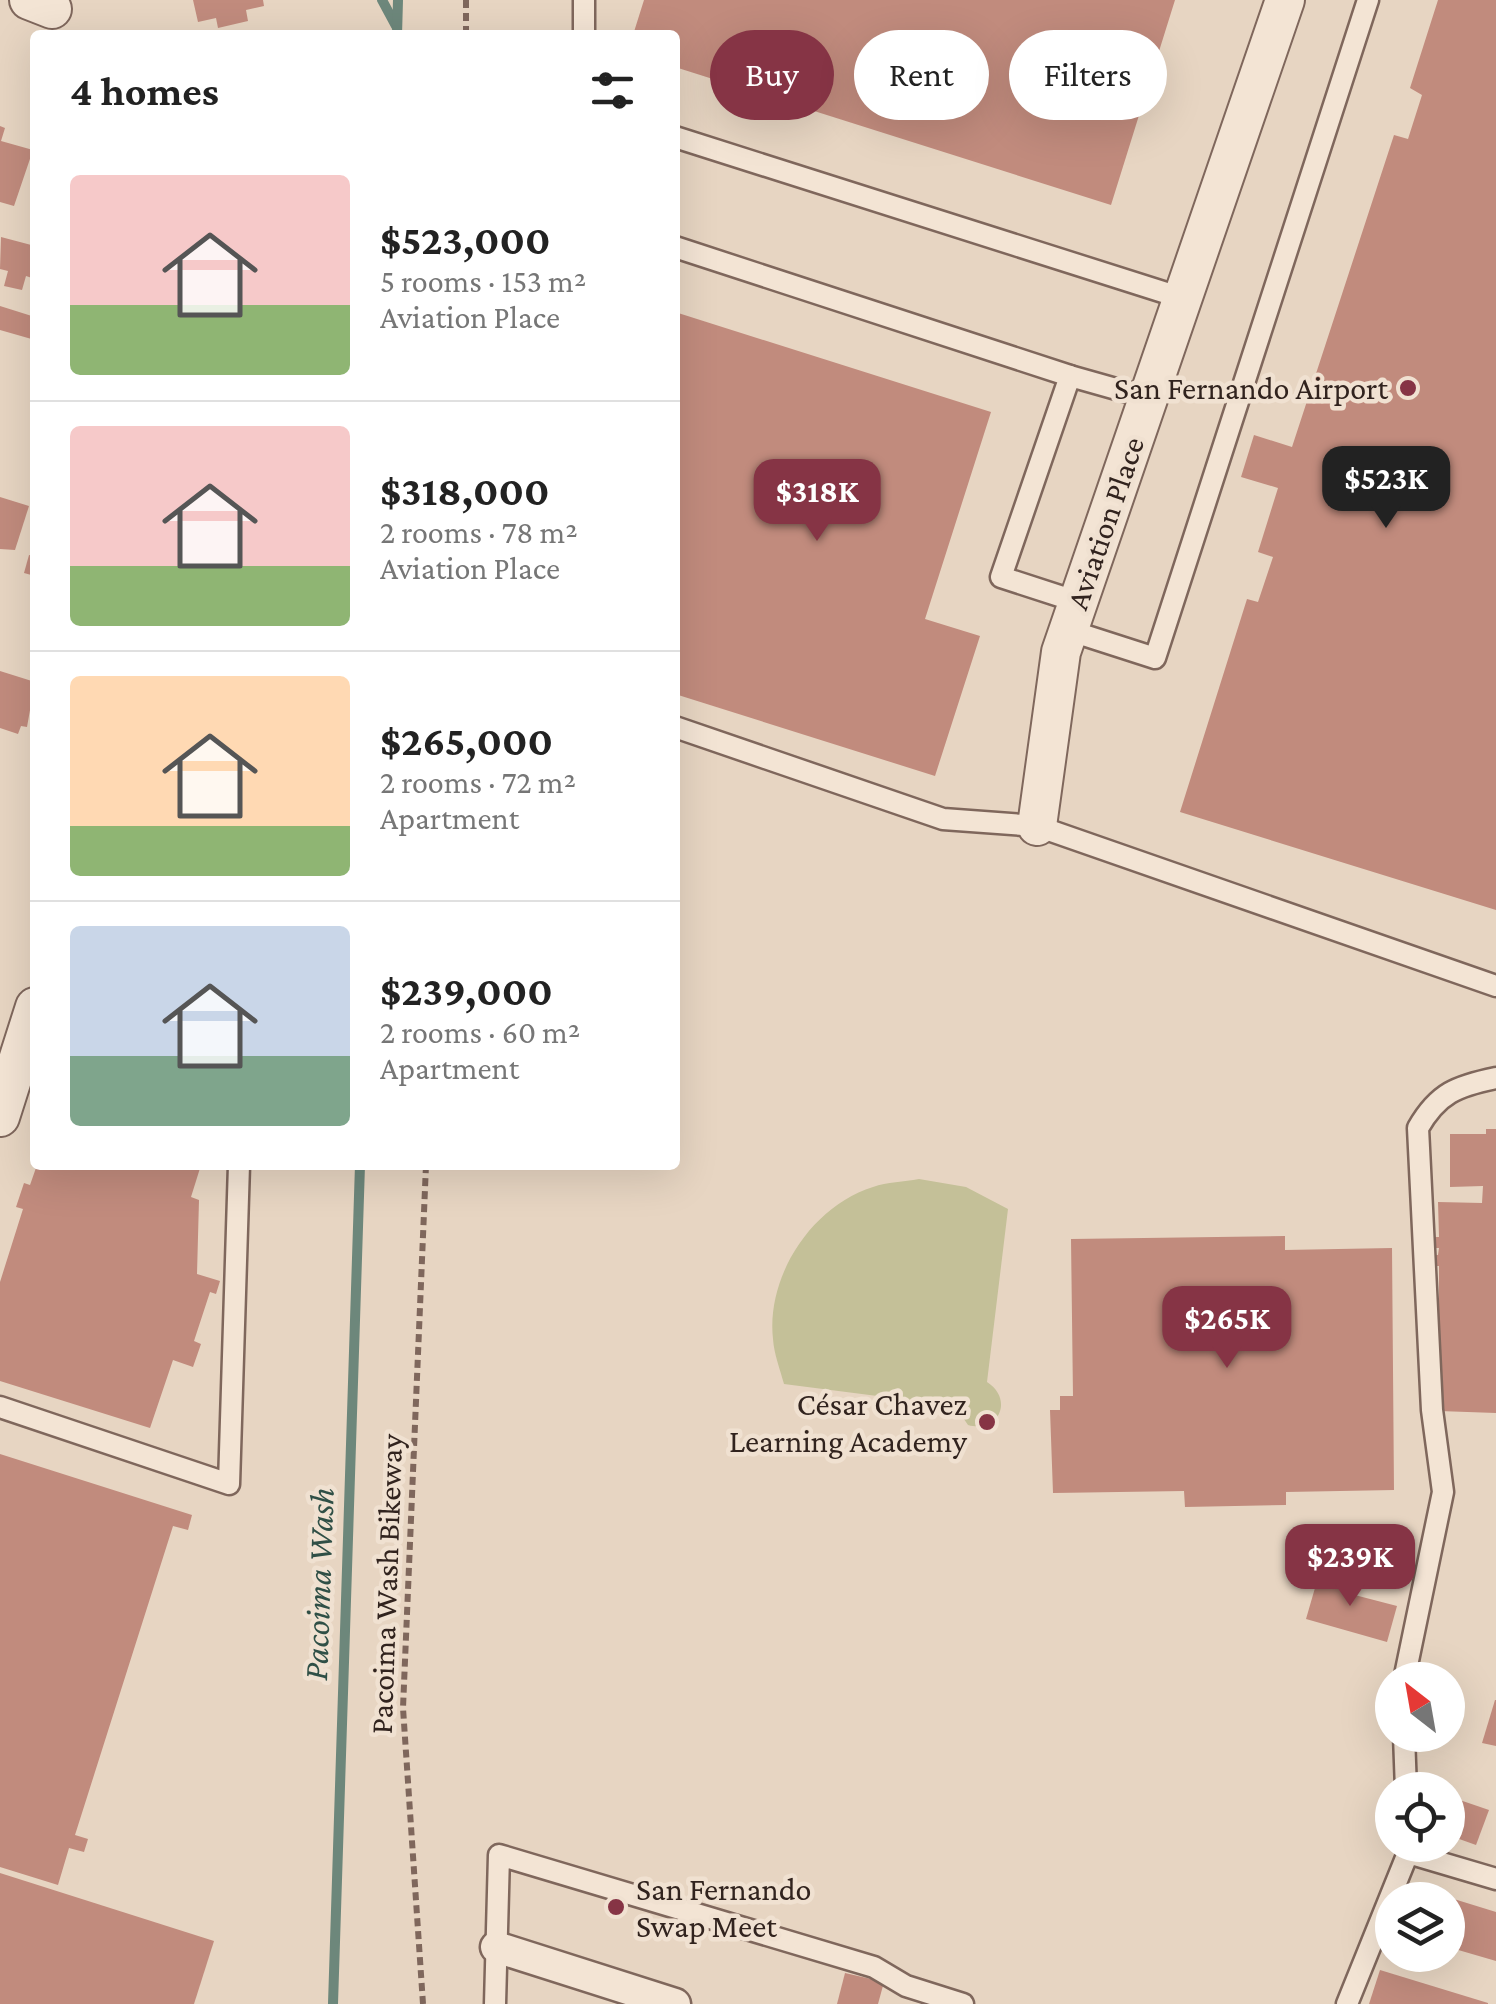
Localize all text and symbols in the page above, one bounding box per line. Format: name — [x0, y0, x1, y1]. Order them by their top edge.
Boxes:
chip: Buy — [710, 30, 834, 120]
chip: Rent — [854, 30, 989, 120]
chip: Filters — [1009, 30, 1167, 120]
icon: filters — [585, 63, 640, 118]
text: 4 homes — [70, 67, 219, 114]
icon: home — [150, 215, 270, 335]
text: $523,000 — [380, 216, 551, 263]
text: 5 rooms · 153 m² — [380, 263, 586, 299]
text: Aviation Place — [380, 299, 560, 335]
place label: San Fernando Airport — [1114, 370, 1388, 406]
marker: San Fernando Airport — [1397, 377, 1419, 399]
street label: Aviation Place — [1059, 432, 1151, 614]
pin: $523K — [1316, 446, 1456, 531]
pin: $318K — [747, 459, 887, 544]
text: $523K — [1344, 460, 1428, 496]
icon: home — [150, 466, 270, 586]
text: $318,000 — [380, 467, 549, 514]
text: $318K — [776, 473, 858, 509]
text: 2 rooms · 78 m² — [380, 514, 578, 550]
text: Aviation Place — [380, 550, 560, 586]
icon: home — [150, 716, 270, 836]
text: $265,000 — [380, 717, 553, 764]
text: 2 rooms · 72 m² — [380, 764, 576, 800]
text: Apartment — [380, 800, 519, 836]
icon: home — [150, 966, 270, 1086]
text: $239,000 — [380, 967, 553, 1014]
text: 2 rooms · 60 m² — [380, 1014, 580, 1050]
text: Apartment — [380, 1050, 519, 1086]
pin: $265K — [1157, 1286, 1297, 1371]
text: $265K — [1184, 1300, 1270, 1336]
place label: César Chavez Learning Academy — [729, 1386, 967, 1459]
marker: César Chavez Learning Academy — [976, 1411, 998, 1433]
street label: Pacoima Wash Bikeway — [363, 1433, 409, 1735]
water label: Pacoima Wash — [296, 1487, 342, 1681]
pin: $239K — [1280, 1524, 1420, 1609]
text: $239K — [1307, 1538, 1393, 1574]
north arrow — [1375, 1662, 1465, 1752]
map controls — [1375, 1662, 1465, 1972]
button: locate — [1375, 1772, 1465, 1862]
place label: San Fernando Swap Meet — [636, 1871, 811, 1944]
button: layers — [1375, 1882, 1465, 1972]
marker: San Fernando Swap Meet — [605, 1896, 627, 1918]

